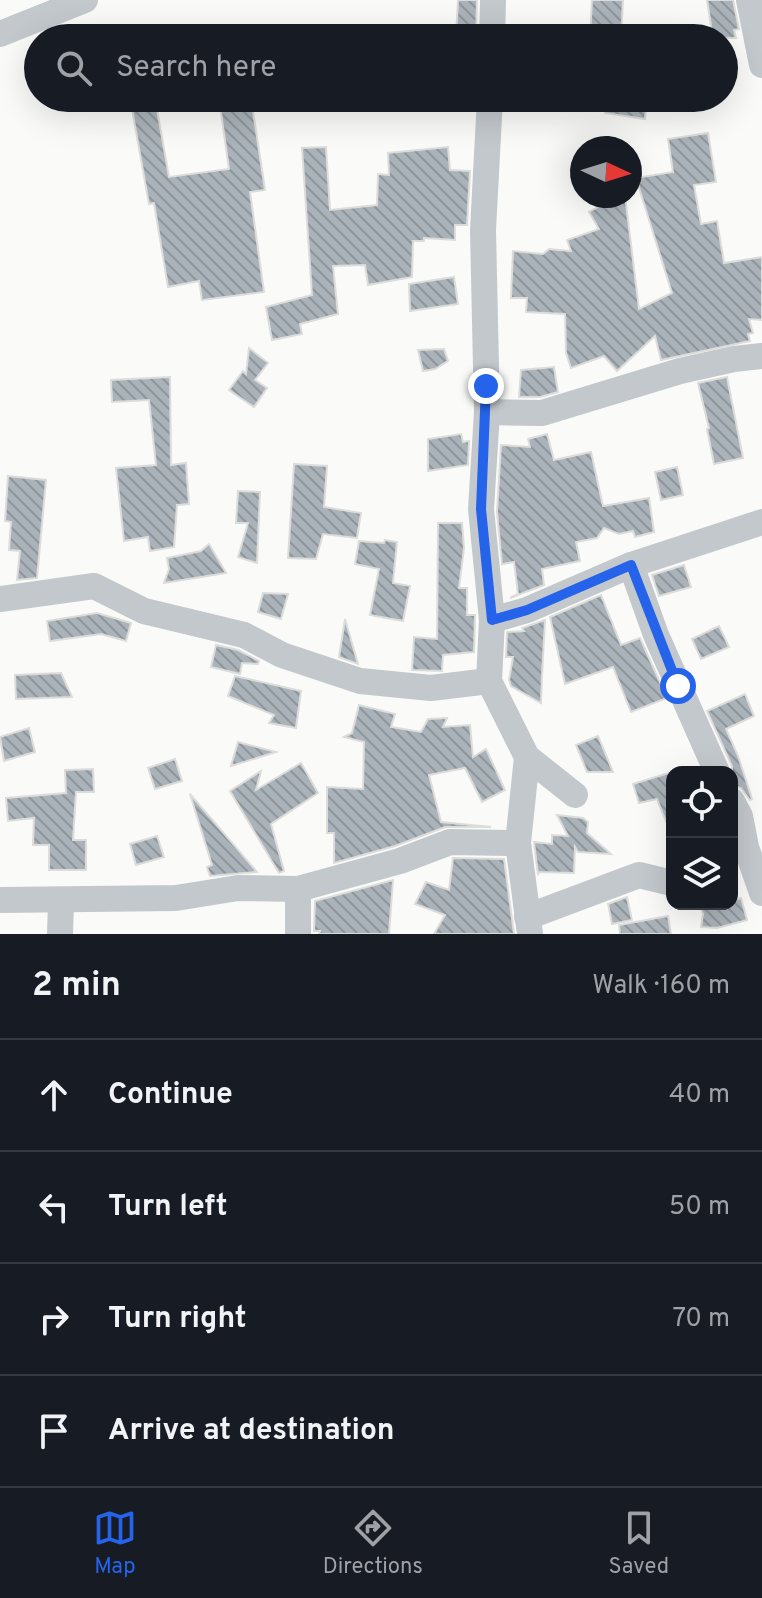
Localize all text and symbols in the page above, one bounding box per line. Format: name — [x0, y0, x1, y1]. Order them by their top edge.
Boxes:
search box — [24, 24, 738, 112]
icon: search — [52, 46, 96, 90]
text: Search here — [116, 50, 276, 87]
north arrow — [570, 136, 642, 208]
route end — [468, 368, 504, 404]
route start — [660, 668, 696, 704]
map controls — [666, 766, 738, 910]
button: locate — [666, 766, 738, 838]
button: layers — [666, 838, 738, 910]
text: 2 min — [32, 965, 121, 1008]
text: Walk · 160 m — [592, 970, 730, 1003]
icon: ahead — [32, 1073, 76, 1117]
text: Continue — [108, 1077, 233, 1114]
text: 40 m — [669, 1079, 730, 1112]
icon: left — [32, 1185, 76, 1229]
text: Turn left — [108, 1189, 228, 1226]
text: 50 m — [669, 1191, 730, 1224]
icon: right — [32, 1297, 76, 1341]
text: Turn right — [108, 1301, 246, 1338]
text: 70 m — [672, 1303, 730, 1336]
icon: arrive — [32, 1409, 76, 1453]
text: Arrive at destination — [108, 1413, 394, 1450]
tab: Map — [93, 1506, 137, 1581]
tab: Directions — [323, 1506, 423, 1581]
tab: Saved — [609, 1506, 669, 1581]

